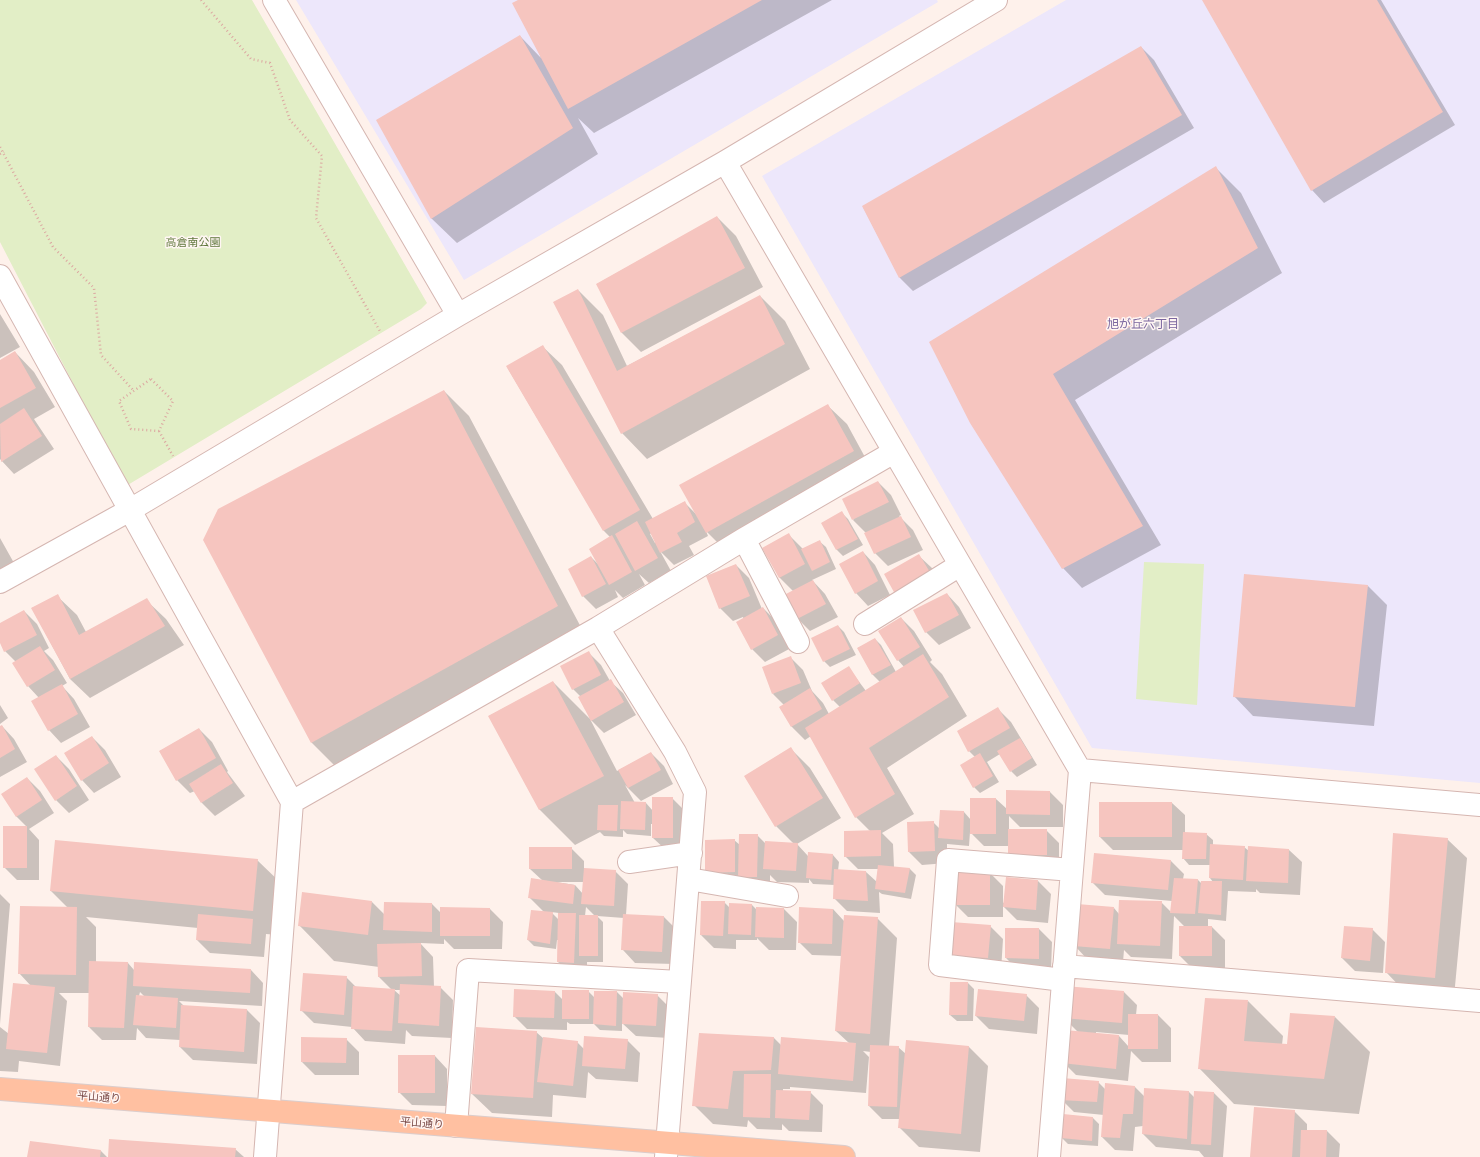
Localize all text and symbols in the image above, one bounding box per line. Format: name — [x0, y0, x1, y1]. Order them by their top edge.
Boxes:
park label: 高倉南公園 — [166, 235, 220, 249]
district label: 旭が丘六丁目 — [1107, 317, 1179, 331]
street label: 平山通り — [77, 1089, 121, 1105]
street label: 平山通り — [400, 1115, 444, 1131]

